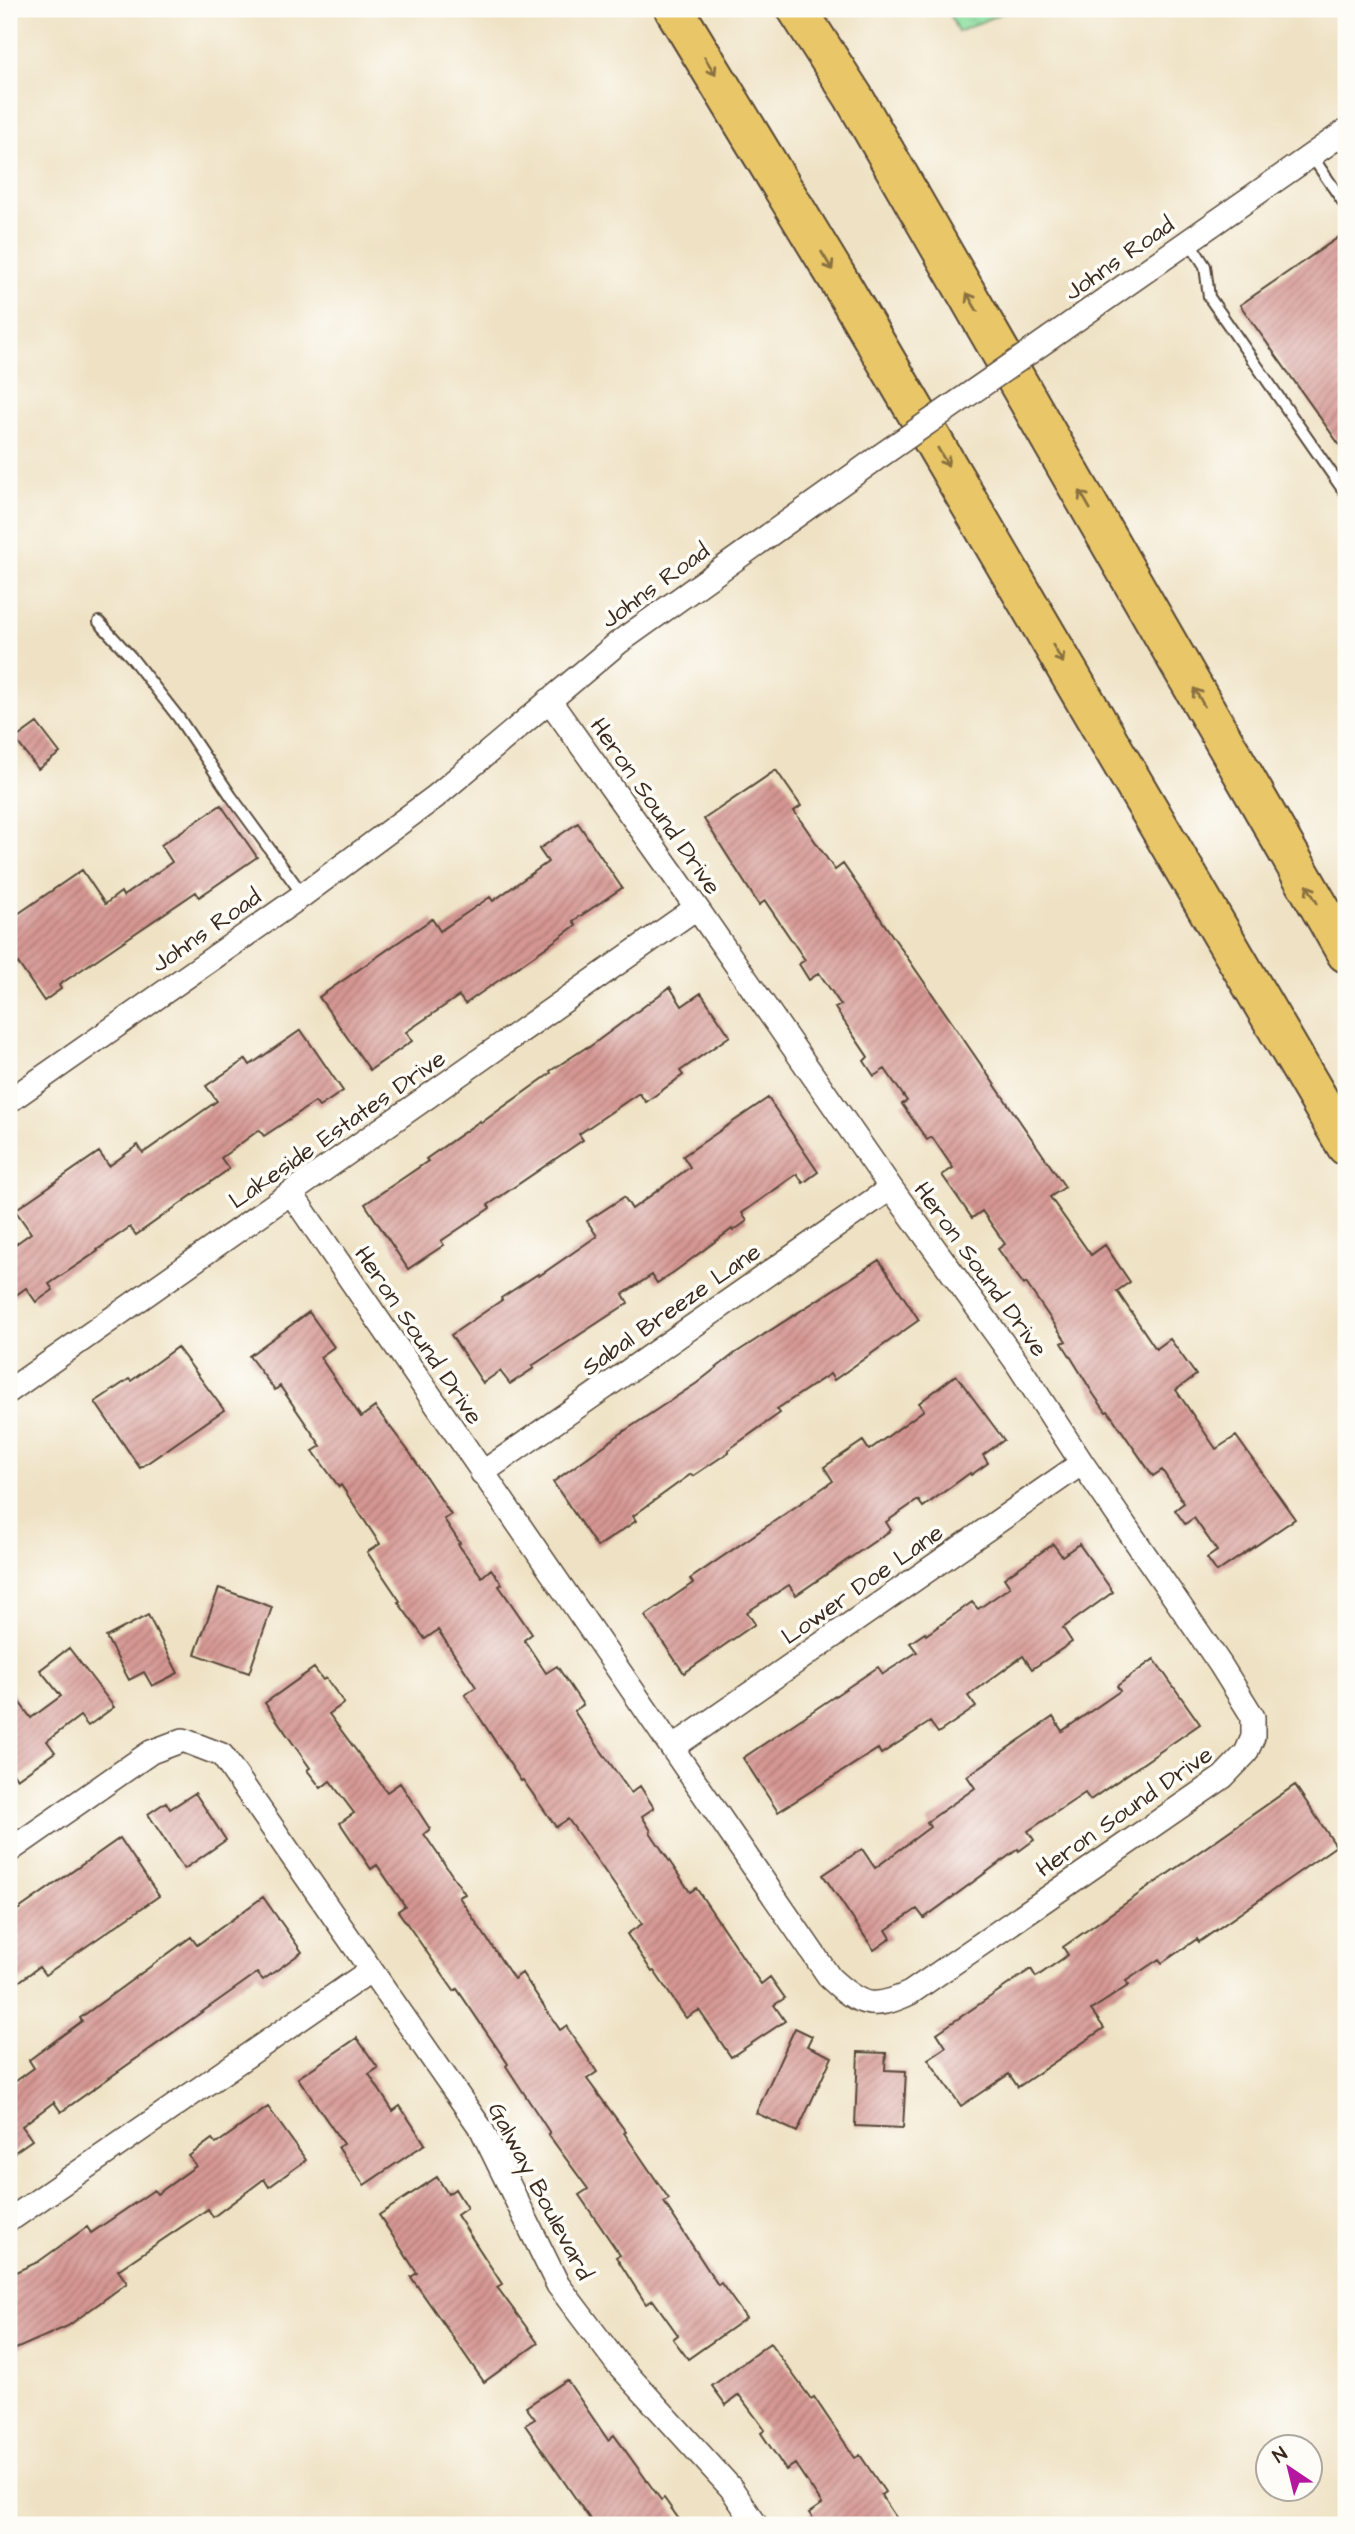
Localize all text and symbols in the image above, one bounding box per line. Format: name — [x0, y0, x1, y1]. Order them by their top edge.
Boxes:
one-way arrow — [703, 56, 717, 76]
street label: Johns Road — [1058, 209, 1181, 309]
one-way arrow — [821, 251, 835, 271]
one-way arrow — [965, 293, 979, 313]
one-way arrow — [936, 447, 950, 467]
one-way arrow — [1078, 490, 1092, 510]
street label: Johns Road — [594, 535, 717, 637]
one-way arrow — [1051, 643, 1065, 663]
one-way arrow — [1192, 687, 1206, 707]
street label: Heron Sound Drive — [581, 711, 729, 902]
street label: Johns Road — [145, 881, 268, 981]
one-way arrow — [1305, 884, 1318, 905]
street label: Lakeside Estates Drive — [222, 1042, 453, 1218]
street label: Heron Sound Drive — [905, 1175, 1055, 1364]
street label: Sabal Breeze Lane — [575, 1235, 768, 1384]
street label: Heron Sound Drive — [346, 1240, 491, 1432]
street label: Lower Doe Lane — [775, 1516, 950, 1653]
street label: Heron Sound Drive — [1029, 1738, 1220, 1886]
street label: Galway Boulevard — [478, 2097, 601, 2287]
north arrow — [1254, 2432, 1324, 2502]
text: N — [1267, 2441, 1293, 2470]

